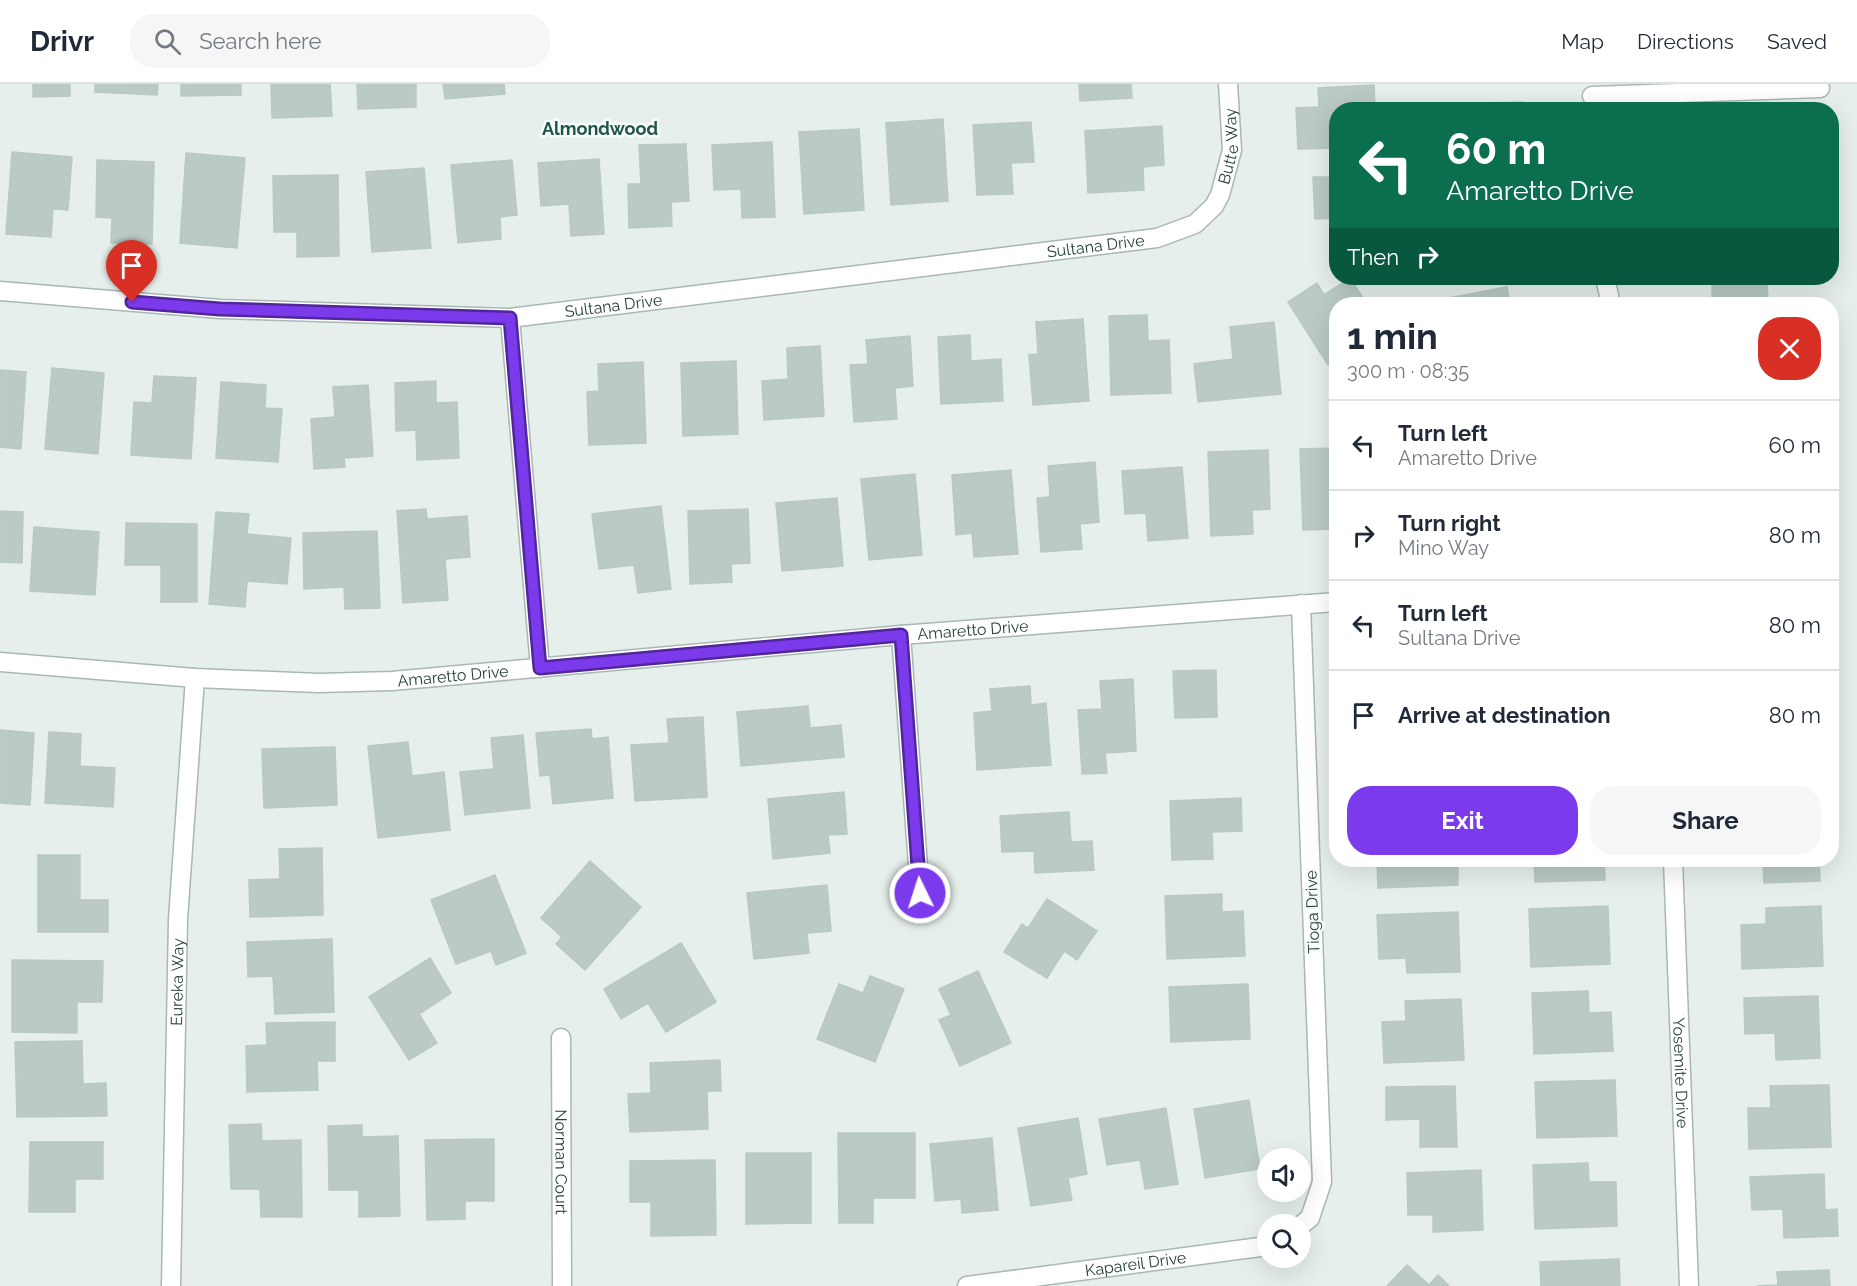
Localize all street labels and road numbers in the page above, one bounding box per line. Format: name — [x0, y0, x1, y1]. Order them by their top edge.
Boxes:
street label: Butte Way — [1214, 107, 1242, 186]
street label: Sultana Drive — [1046, 231, 1146, 262]
street label: Sultana Drive — [564, 290, 663, 321]
street label: Amaretto Drive — [917, 616, 1029, 644]
street label: Amaretto Drive — [397, 662, 509, 690]
street label: Tioga Drive — [1302, 870, 1323, 954]
street label: Eureka Way — [167, 938, 188, 1026]
street label: Yosemite Drive — [1669, 1017, 1692, 1129]
street label: Norman Court — [551, 1109, 571, 1215]
street label: Kapareil Drive — [1084, 1248, 1187, 1280]

